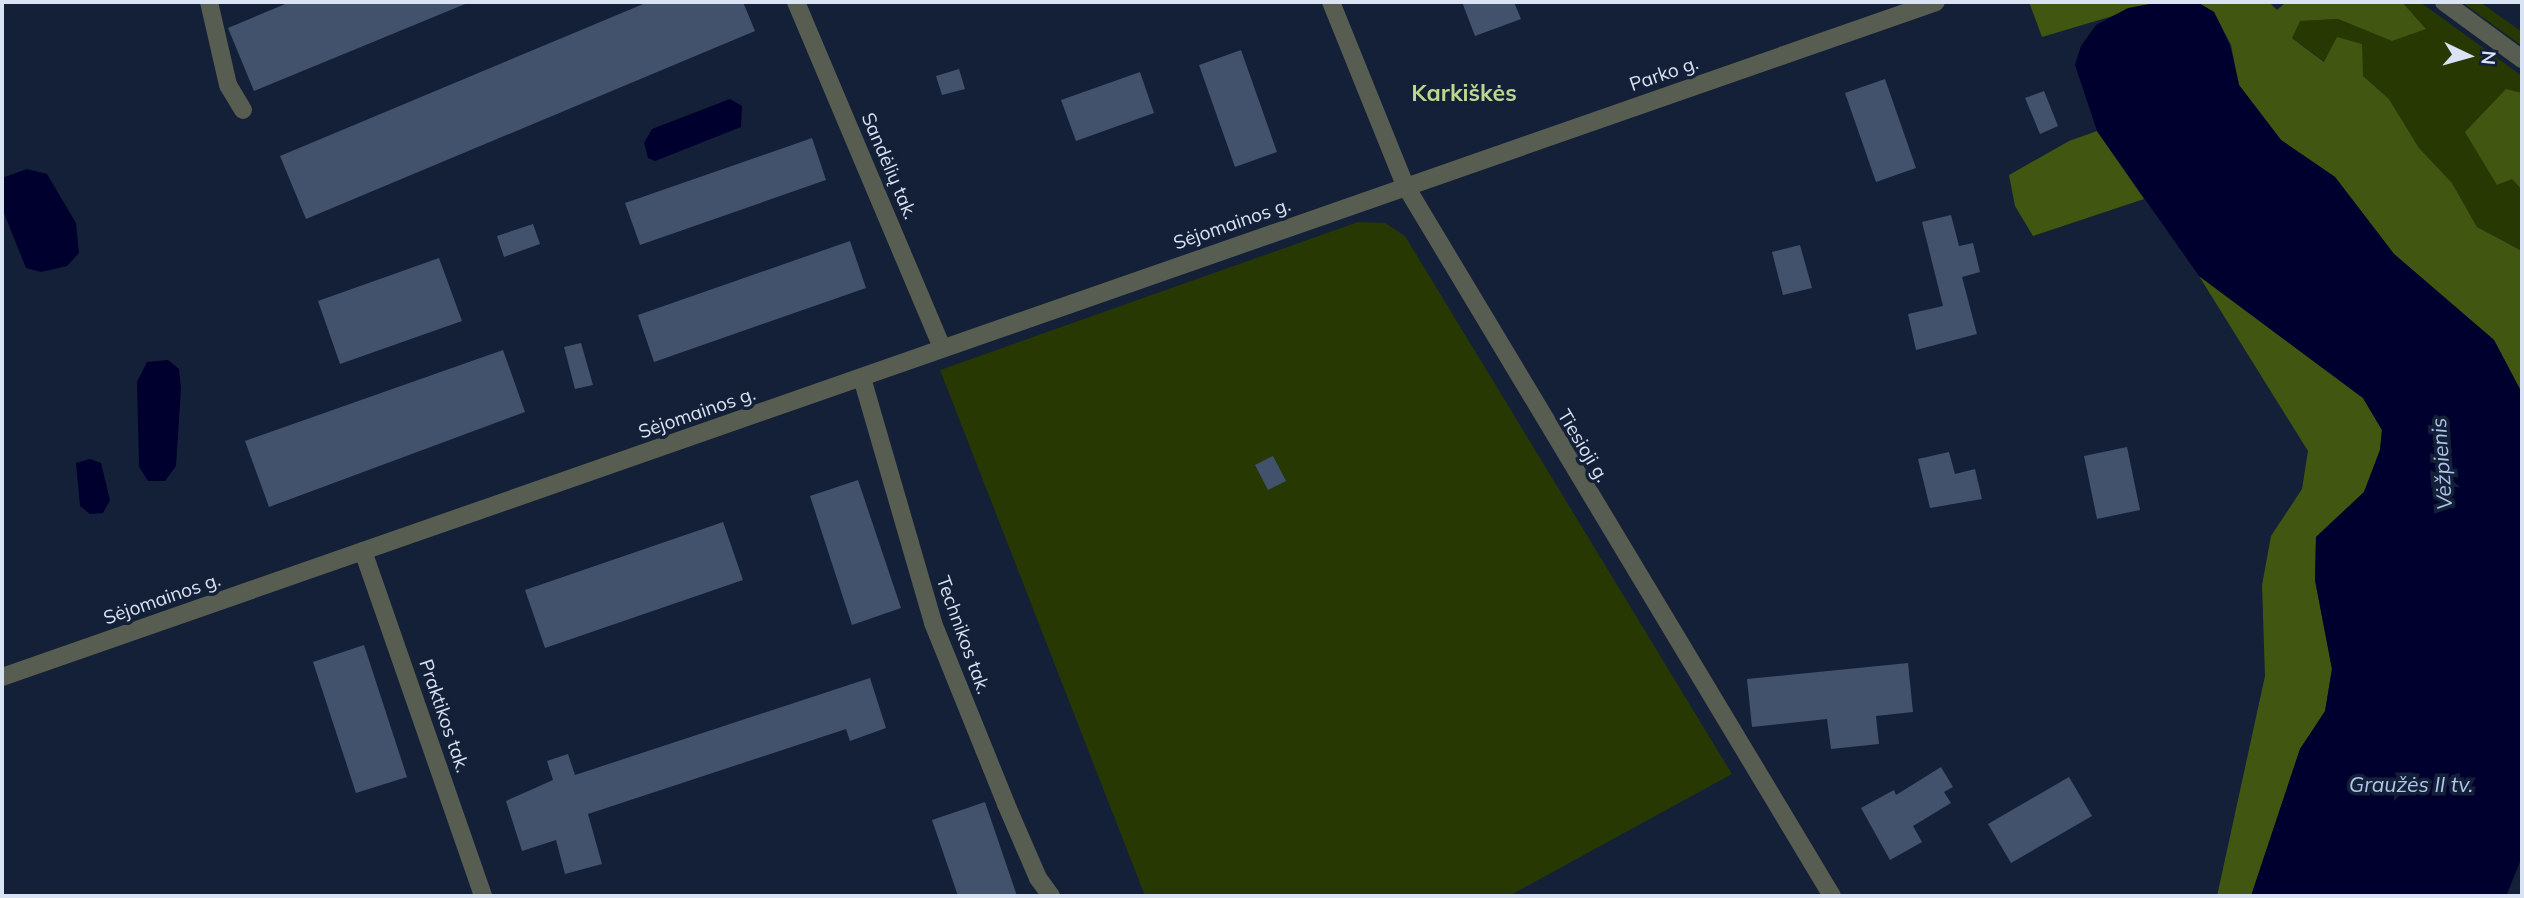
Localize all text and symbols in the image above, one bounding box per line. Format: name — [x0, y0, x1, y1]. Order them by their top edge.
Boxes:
north arrow — [2433, 21, 2503, 91]
text: N — [2476, 50, 2502, 66]
street label: Parko g. — [1627, 52, 1701, 96]
district label: Karkiškės — [1411, 79, 1517, 107]
street label: Sandėlių tak. — [856, 109, 922, 223]
street label: Sėjomainos g. — [1170, 193, 1294, 255]
street label: Sėjomainos g. — [635, 382, 759, 444]
street label: Tiesioji g. — [1552, 405, 1614, 487]
water label: Vėžpienis — [2425, 417, 2457, 511]
street label: Sėjomainos g. — [100, 568, 224, 630]
street label: Technikos tak. — [931, 573, 995, 697]
street label: Praktikos tak. — [414, 656, 474, 776]
water label: Graužės II tv. — [2349, 771, 2473, 797]

